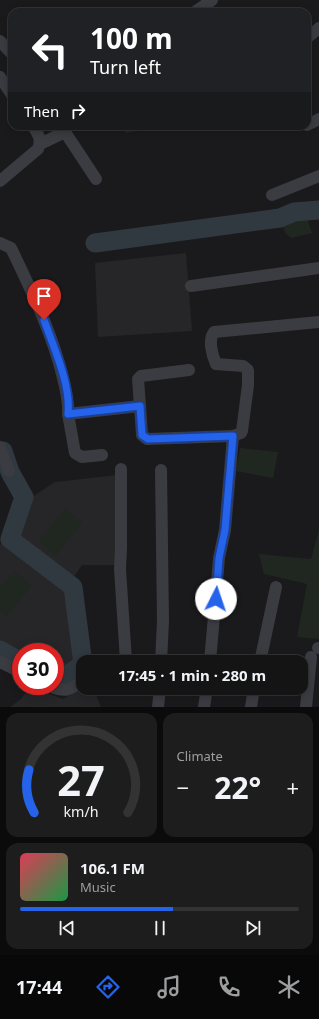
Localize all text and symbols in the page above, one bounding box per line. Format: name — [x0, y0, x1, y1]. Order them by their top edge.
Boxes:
text: 100 m — [90, 19, 173, 57]
icon: left — [24, 24, 76, 76]
text: Turn left — [90, 55, 161, 79]
icon: right — [67, 100, 89, 122]
text: Then — [24, 101, 59, 121]
pin — [27, 279, 61, 320]
icon: arrive — [33, 285, 55, 307]
position arrow — [195, 578, 237, 620]
speed limit sign: 30 — [12, 643, 64, 695]
text: 17:45 · 1 min · 280 m — [118, 665, 266, 685]
text: Climate — [177, 747, 223, 765]
text: 27 — [57, 752, 105, 808]
text: 22° — [214, 767, 261, 808]
text: − — [177, 772, 189, 802]
text: + — [286, 772, 299, 802]
text: km/h — [64, 802, 99, 821]
text: 106.1 FM — [80, 858, 145, 878]
text: Music — [80, 878, 116, 896]
icon: previous — [56, 917, 78, 939]
icon: pause — [149, 917, 171, 939]
icon: next — [242, 917, 264, 939]
icon: directions — [94, 973, 122, 1001]
icon: music — [155, 973, 183, 1001]
icon: phone — [215, 973, 243, 1001]
icon: climate — [275, 973, 303, 1001]
text: 17:44 — [16, 975, 62, 999]

